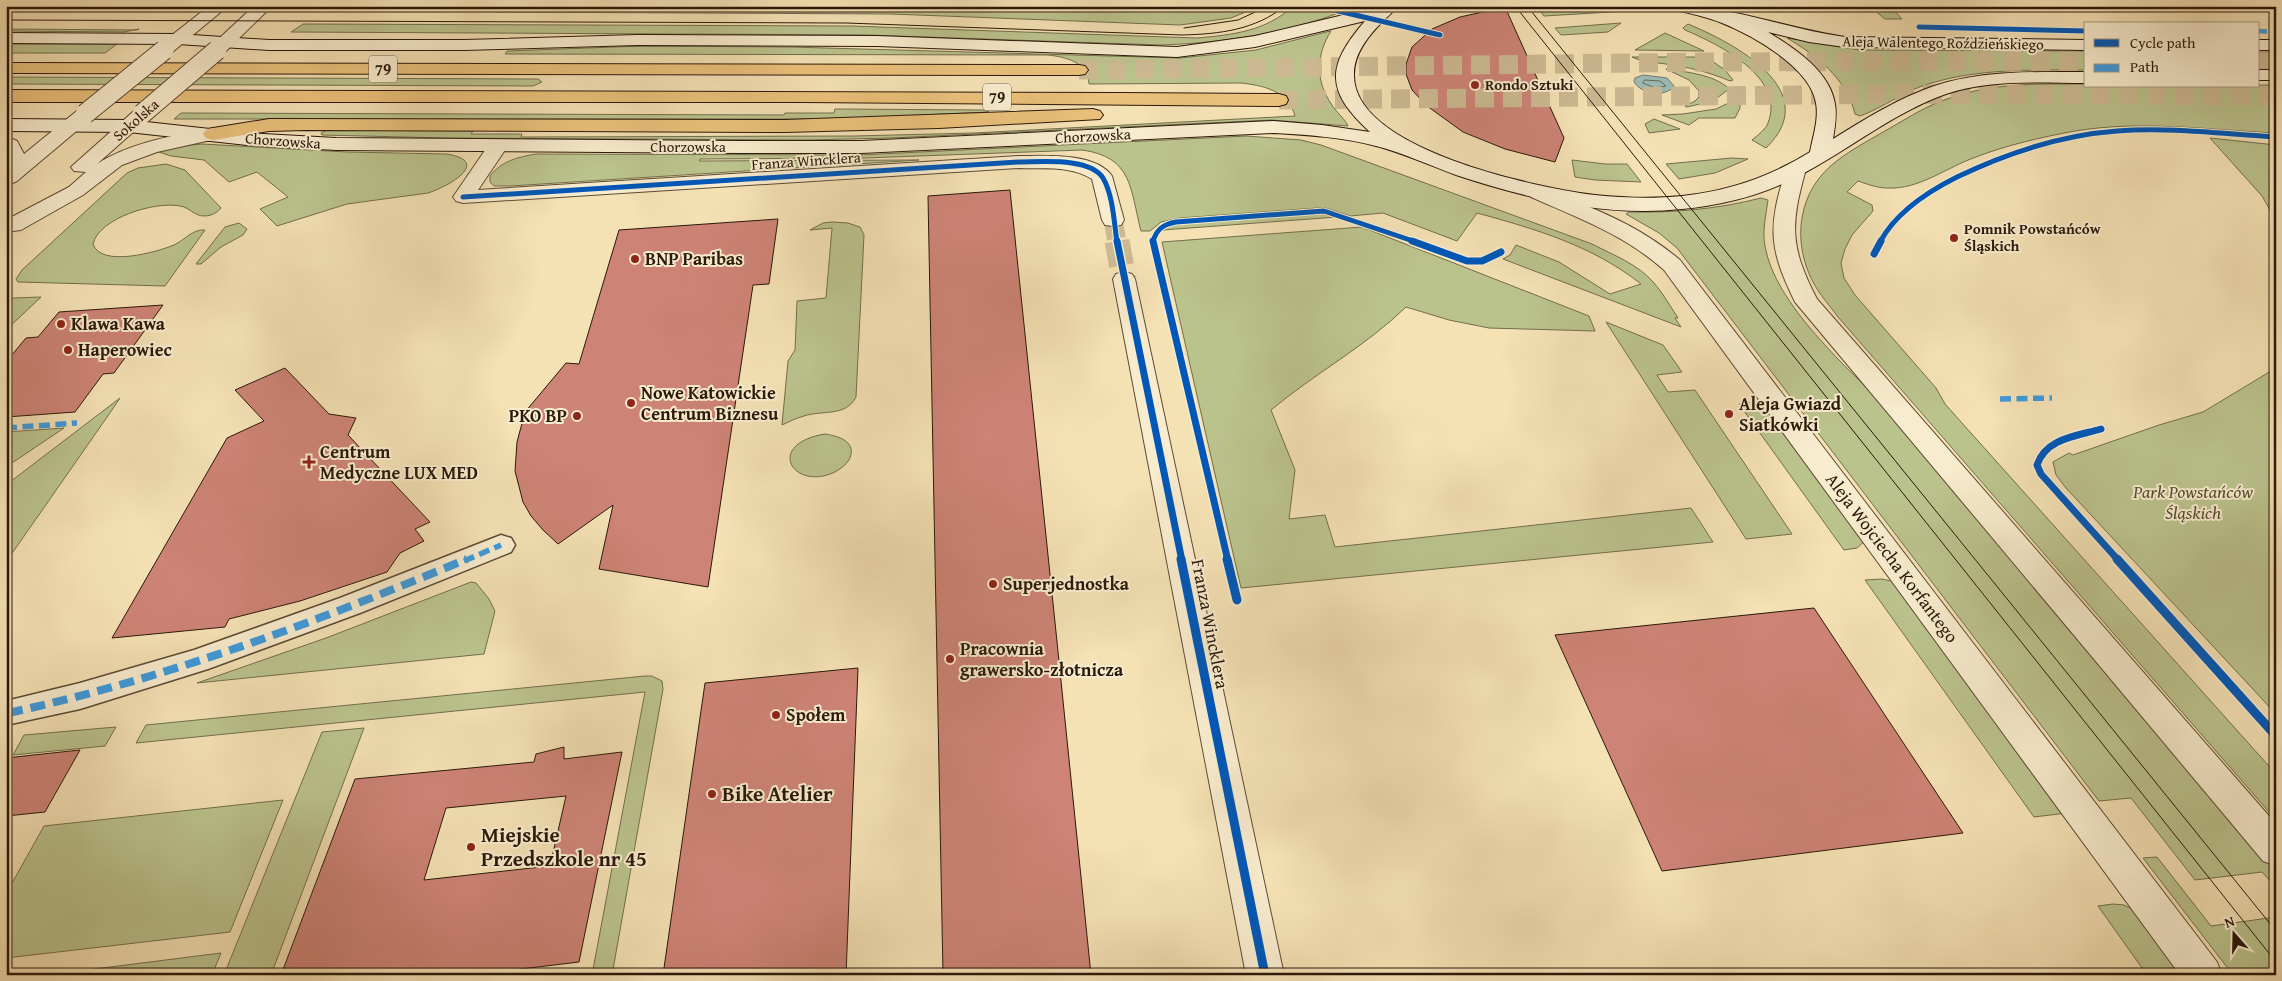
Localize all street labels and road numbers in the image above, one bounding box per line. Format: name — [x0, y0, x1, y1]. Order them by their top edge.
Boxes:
street label: Aleja Walentego Roździeńskiego — [1842, 30, 2044, 55]
road number: 79 — [369, 56, 397, 82]
road number: 79 — [983, 84, 1011, 110]
street label: Sokolska — [108, 94, 163, 146]
street label: Chorzowska — [1055, 123, 1131, 148]
street label: Chorzowska — [245, 127, 322, 154]
street label: Chorzowska — [650, 136, 726, 157]
street label: Franza Wincklera — [751, 146, 861, 175]
street label: Aleja Wojciecha Korfantego — [1819, 467, 1965, 648]
street label: Franza Wincklera — [1185, 557, 1236, 692]

